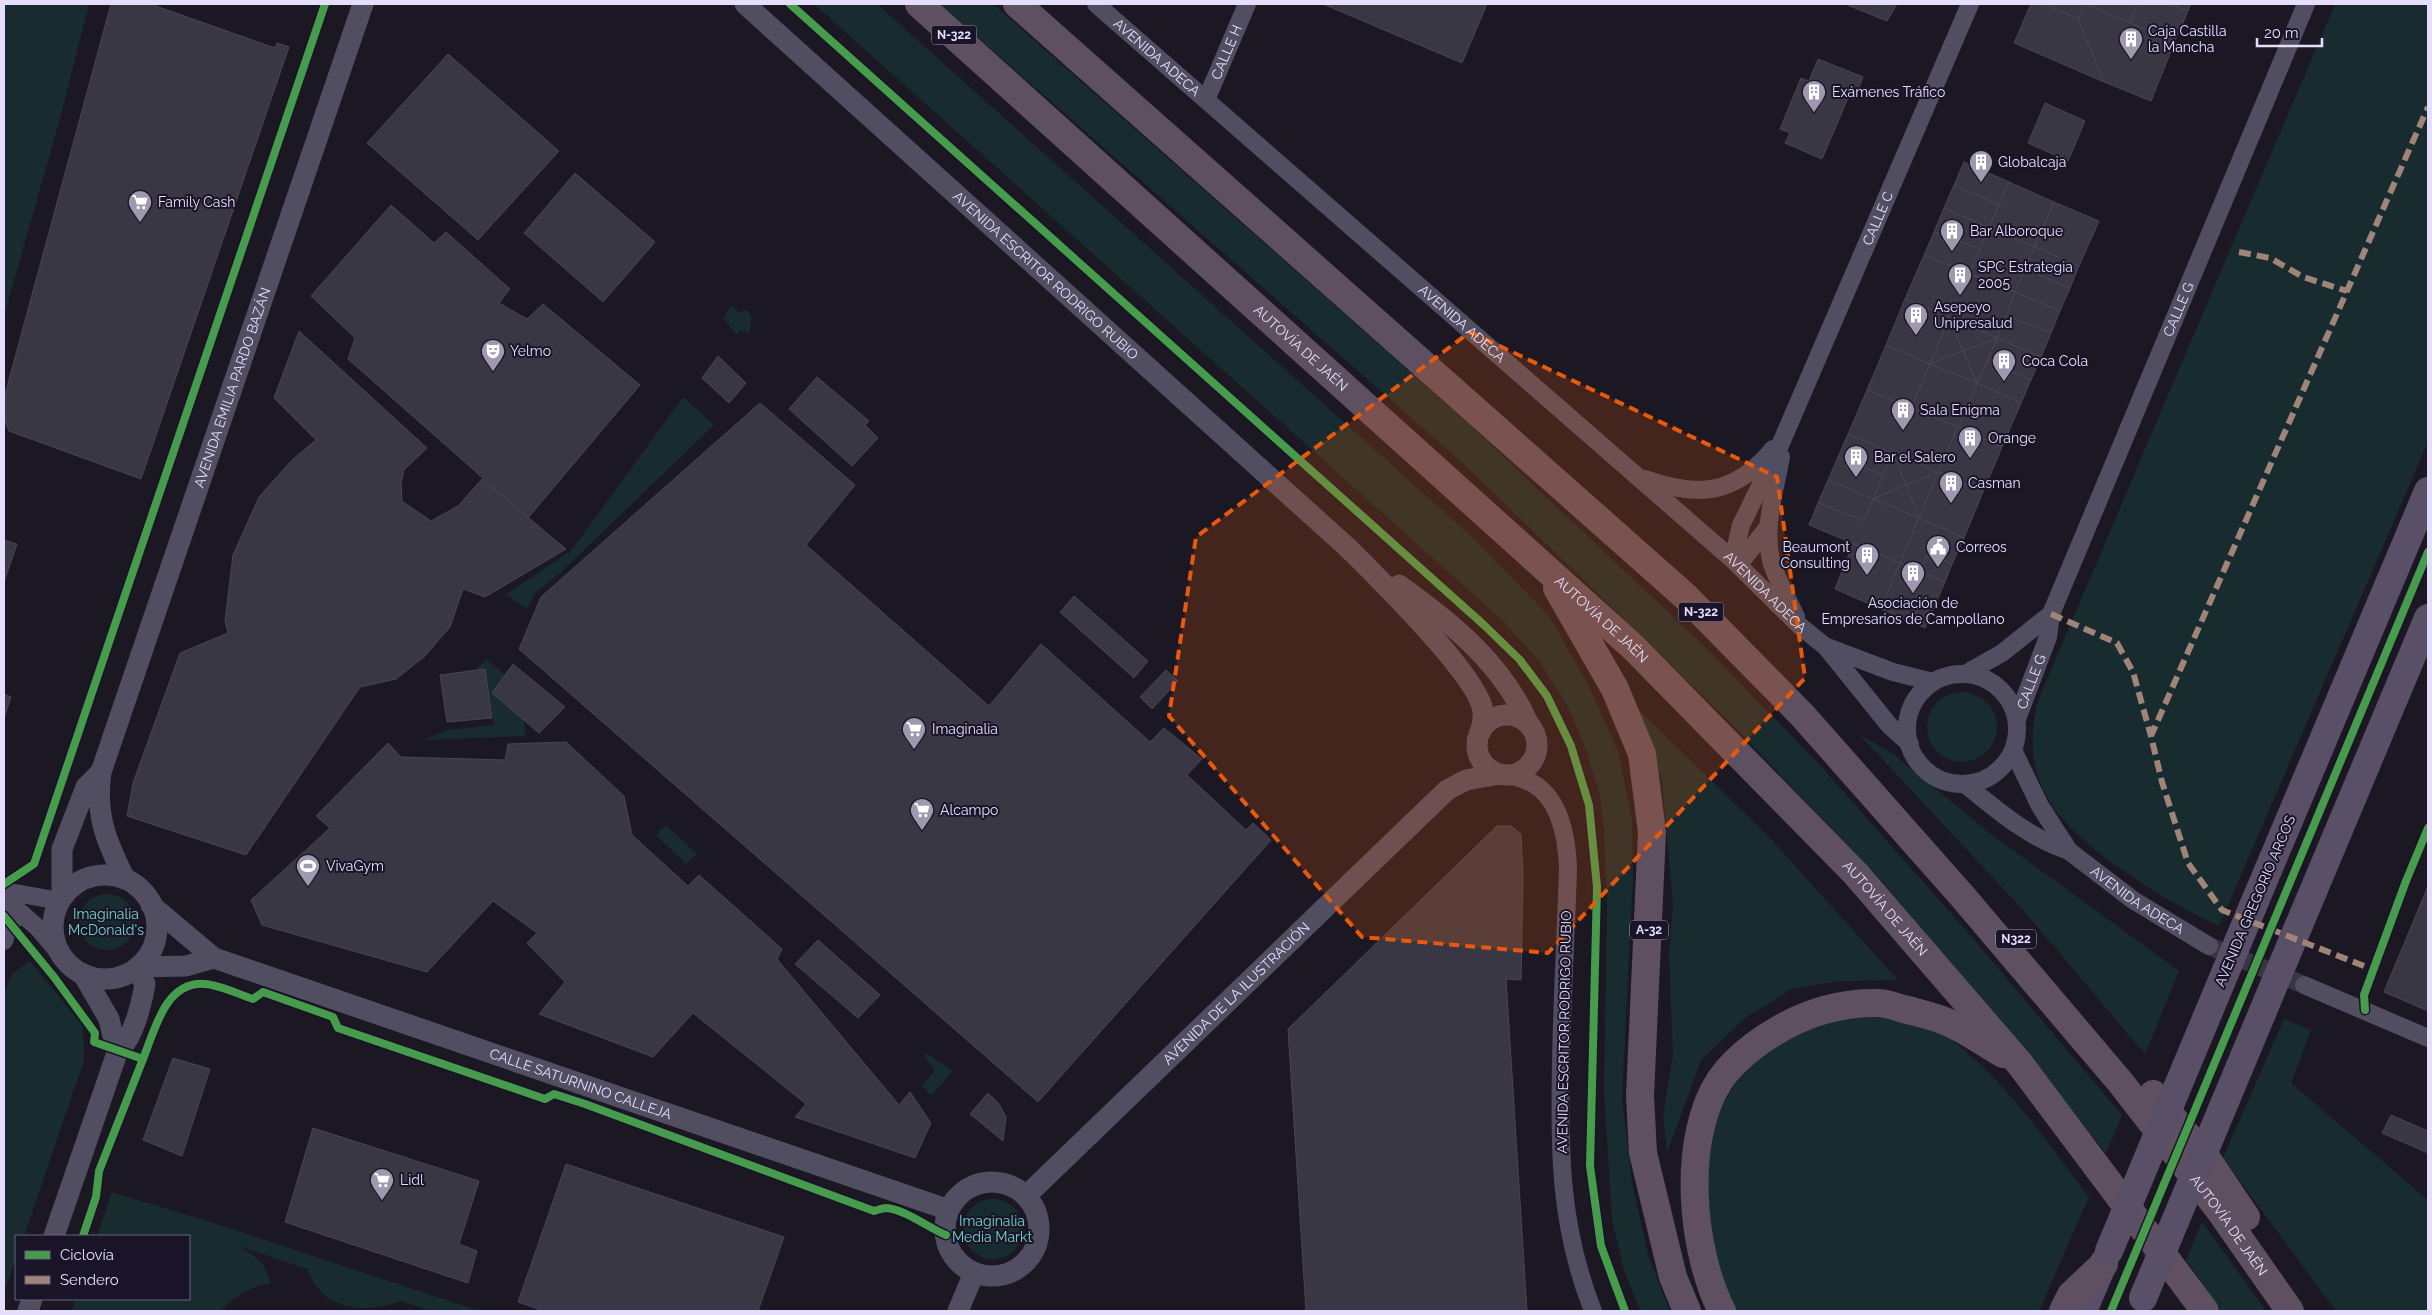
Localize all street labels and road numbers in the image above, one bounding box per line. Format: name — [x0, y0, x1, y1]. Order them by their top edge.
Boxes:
street label: AVENIDA ADECA — [1110, 15, 1204, 100]
street label: CALLE H — [1208, 22, 1245, 82]
road number: N-322 — [932, 26, 976, 44]
street label: AVENIDA ESCRITOR RODRIGO RUBIO — [950, 188, 1141, 363]
street label: CALLE C — [1859, 189, 1896, 248]
street label: CALLE G — [2160, 280, 2197, 339]
street label: AVENIDA ADECA — [1416, 282, 1509, 366]
street label: AVENIDA EMILIA PARDO BAZÁN — [191, 285, 274, 490]
street label: AUTOVÍA DE JAÉN — [1251, 302, 1351, 394]
street label: AVENIDA ADECA — [1721, 548, 1810, 636]
street label: AUTOVÍA DE JAÉN — [1552, 573, 1652, 666]
road number: N-322 — [1678, 602, 1724, 622]
street label: CALLE G — [2014, 652, 2049, 711]
street label: AVENIDA GREGORIO ARCOS — [2212, 812, 2299, 989]
street label: AUTOVÍA DE JAÉN — [1839, 857, 1931, 959]
street label: AVENIDA ADECA — [2088, 863, 2188, 937]
street label: AVENIDA ESCRITOR RODRIGO RUBIO — [1554, 910, 1574, 1154]
street label: AVENIDA DE LA ILUSTRACIÓN — [1160, 919, 1313, 1068]
road number: A-32 — [1630, 920, 1668, 940]
road number: N322 — [1996, 930, 2036, 949]
street label: CALLE SATURNINO CALLEJA — [488, 1045, 674, 1123]
street label: AUTOVÍA DE JAÉN — [2187, 1172, 2271, 1279]

